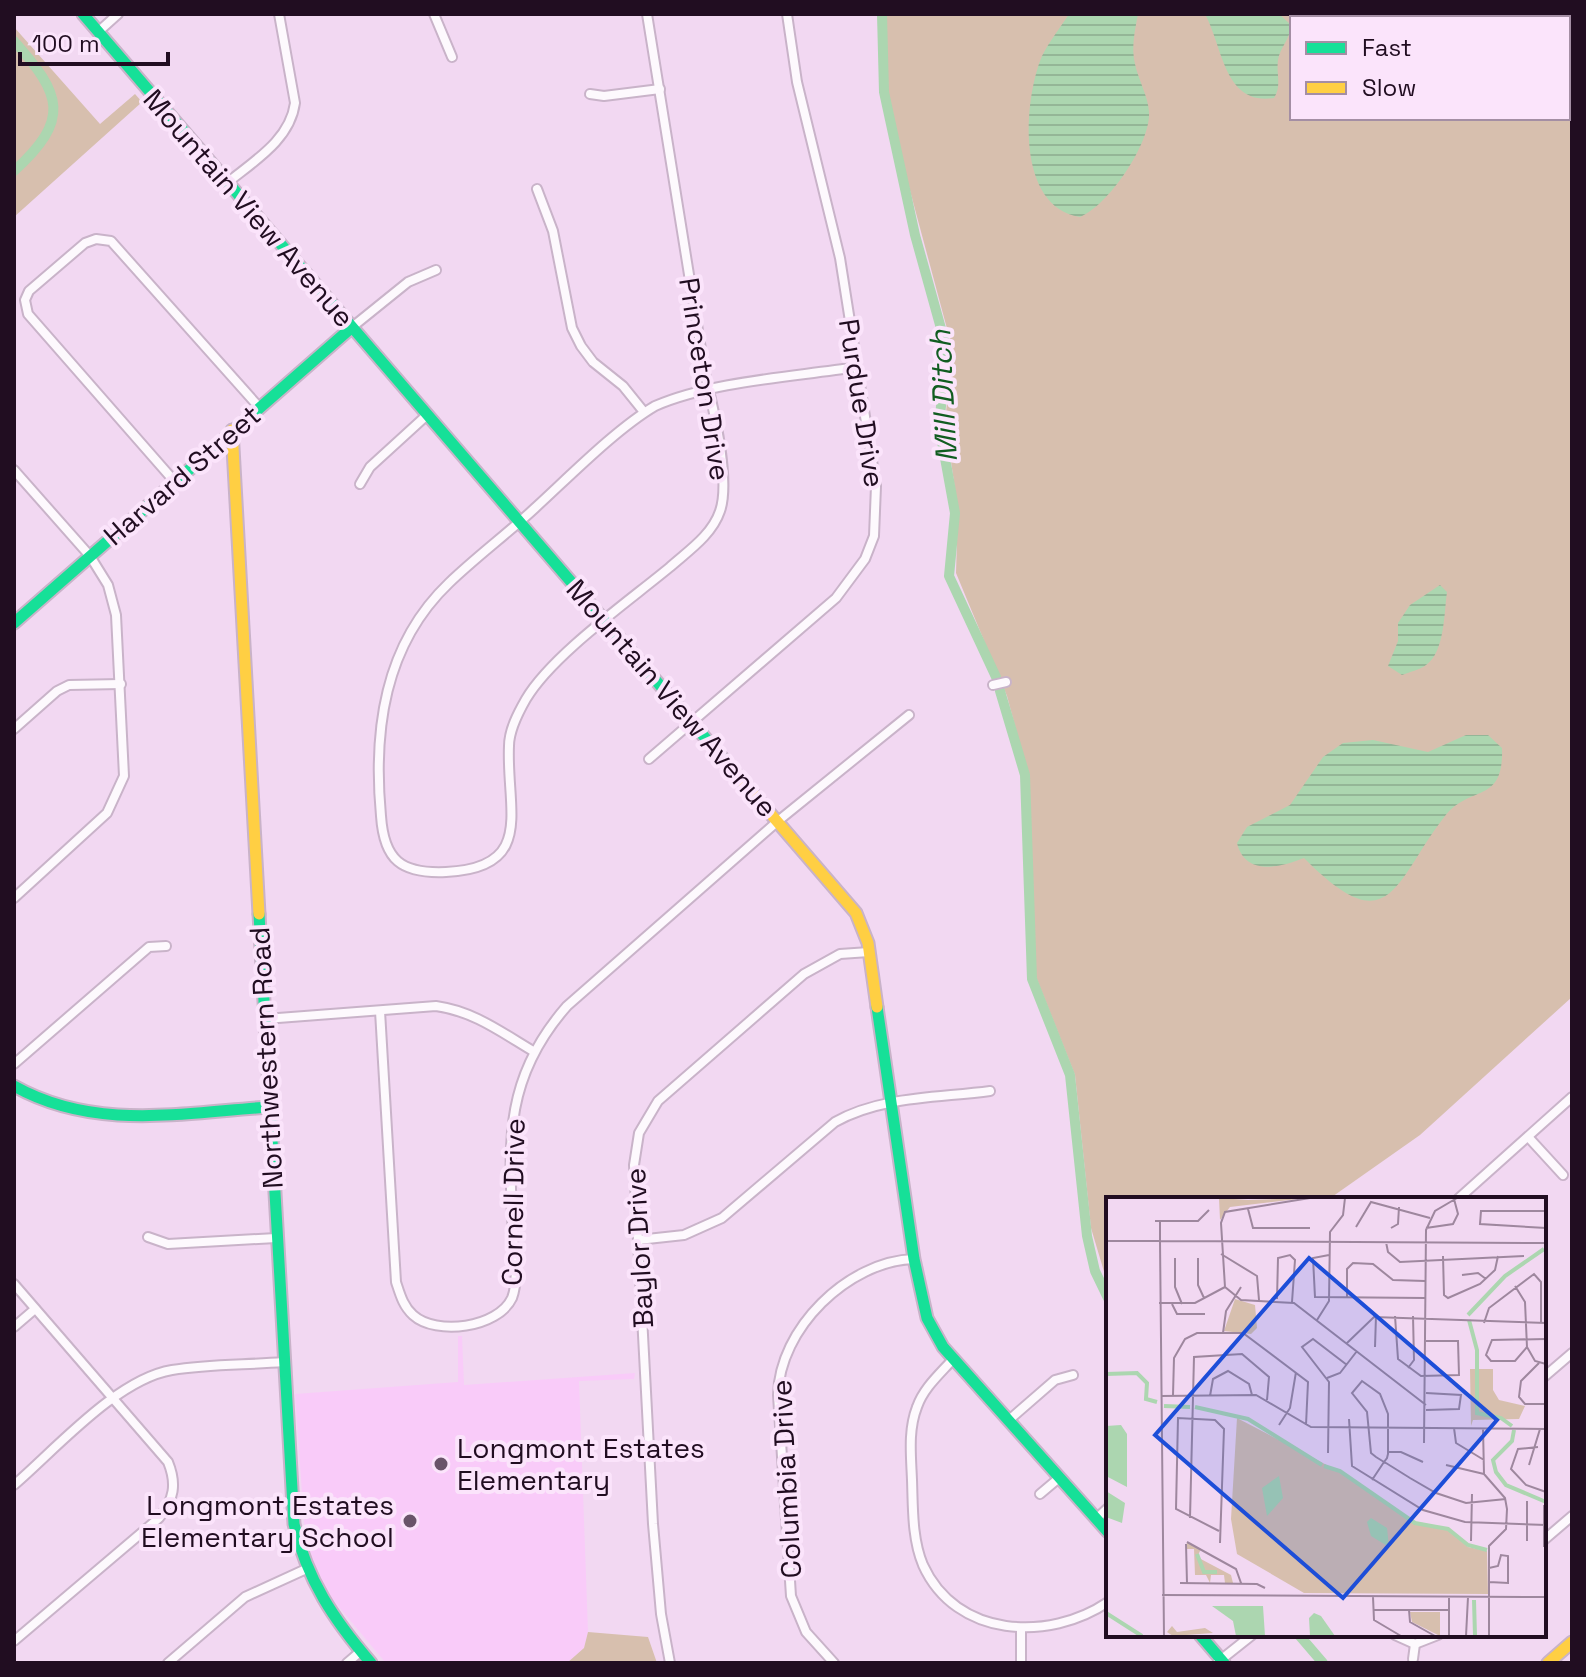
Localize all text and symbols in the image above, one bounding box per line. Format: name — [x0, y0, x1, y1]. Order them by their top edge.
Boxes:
scale bar — [20, 16, 168, 66]
legend — [1290, 16, 1570, 120]
text: 100 m — [32, 28, 100, 59]
text: Fast — [1362, 32, 1412, 63]
text: Slow — [1362, 72, 1416, 103]
street label: Mountain View Avenue — [136, 82, 362, 334]
street label: Princeton Drive — [671, 275, 739, 483]
street label: Purdue Drive — [831, 316, 893, 490]
water label: Mill Ditch — [920, 328, 966, 463]
street label: Harvard Street — [96, 397, 268, 553]
street label: Mountain View Avenue — [559, 572, 785, 824]
street label: Northwestern Road — [241, 926, 291, 1190]
street label: Cornell Drive — [494, 1118, 532, 1286]
street label: Baylor Drive — [617, 1167, 661, 1329]
inset map — [1106, 1197, 1546, 1637]
street label: Columbia Drive — [763, 1379, 809, 1579]
place label: Longmont Estates Elementary — [457, 1430, 705, 1498]
marker: Longmont Estates Elementary — [432, 1455, 450, 1473]
place label: Longmont Estates Elementary School — [141, 1487, 394, 1555]
marker: Longmont Estates Elementary School — [401, 1512, 419, 1530]

